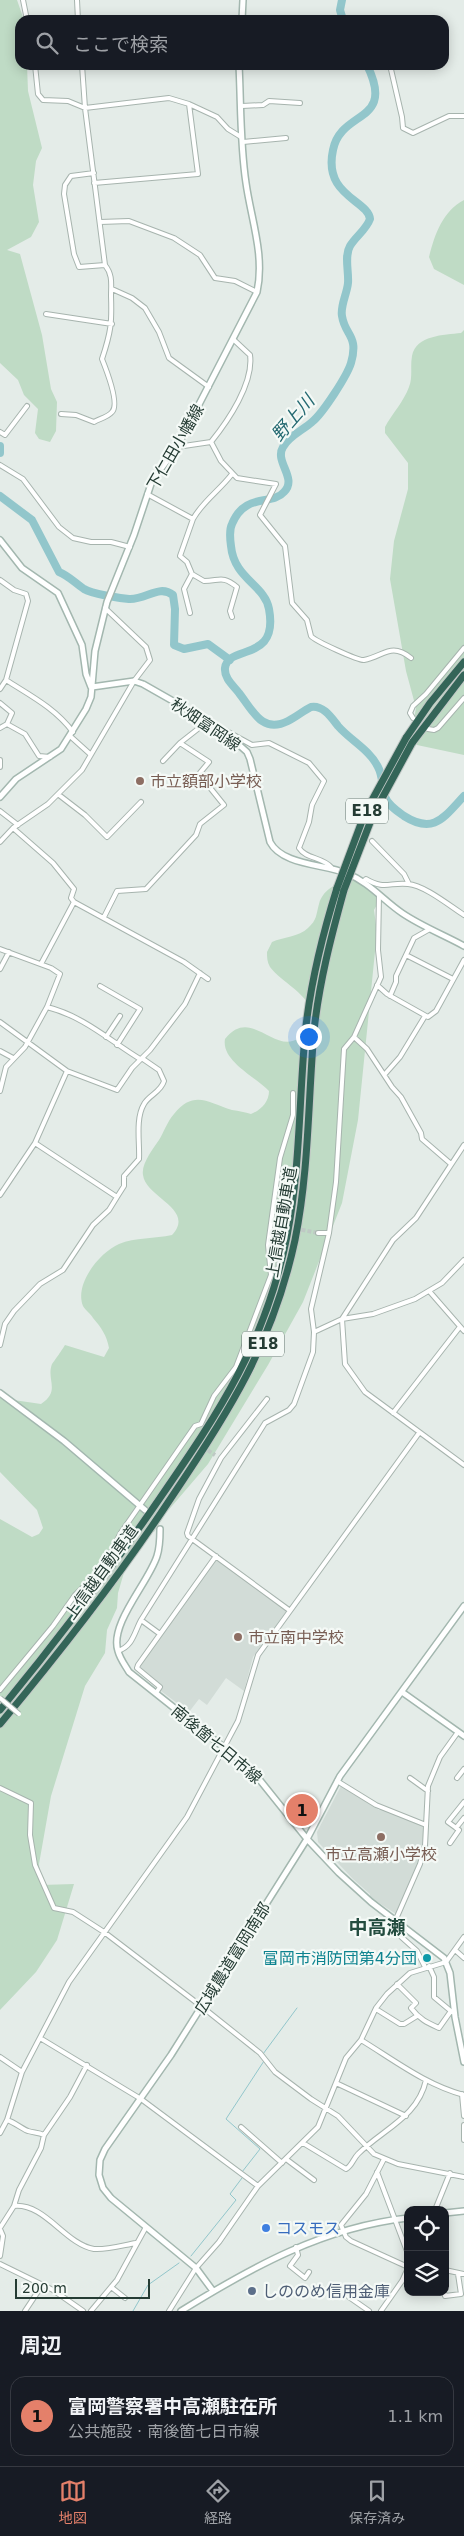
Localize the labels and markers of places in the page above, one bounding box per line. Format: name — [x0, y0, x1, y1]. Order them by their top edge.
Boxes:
place label: 市立額部小学校 — [150, 772, 262, 791]
marker: 市立額部小学校 — [134, 775, 146, 787]
place label: 市立南中学校 — [248, 1628, 344, 1647]
marker: 市立南中学校 — [232, 1631, 244, 1643]
pin: 1 — [286, 1791, 318, 1829]
marker: 市立高瀬小学校 — [375, 1831, 387, 1843]
place label: 市立高瀬小学校 — [325, 1845, 437, 1864]
place label: 富岡市消防団第4分団 — [263, 1949, 417, 1968]
marker: 富岡市消防団第4分団 — [421, 1952, 433, 1964]
place label: コスモス — [276, 2219, 340, 2238]
marker: コスモス — [260, 2222, 272, 2234]
place label: しののめ信用金庫 — [262, 2282, 390, 2301]
marker: しののめ信用金庫 — [246, 2285, 258, 2297]

